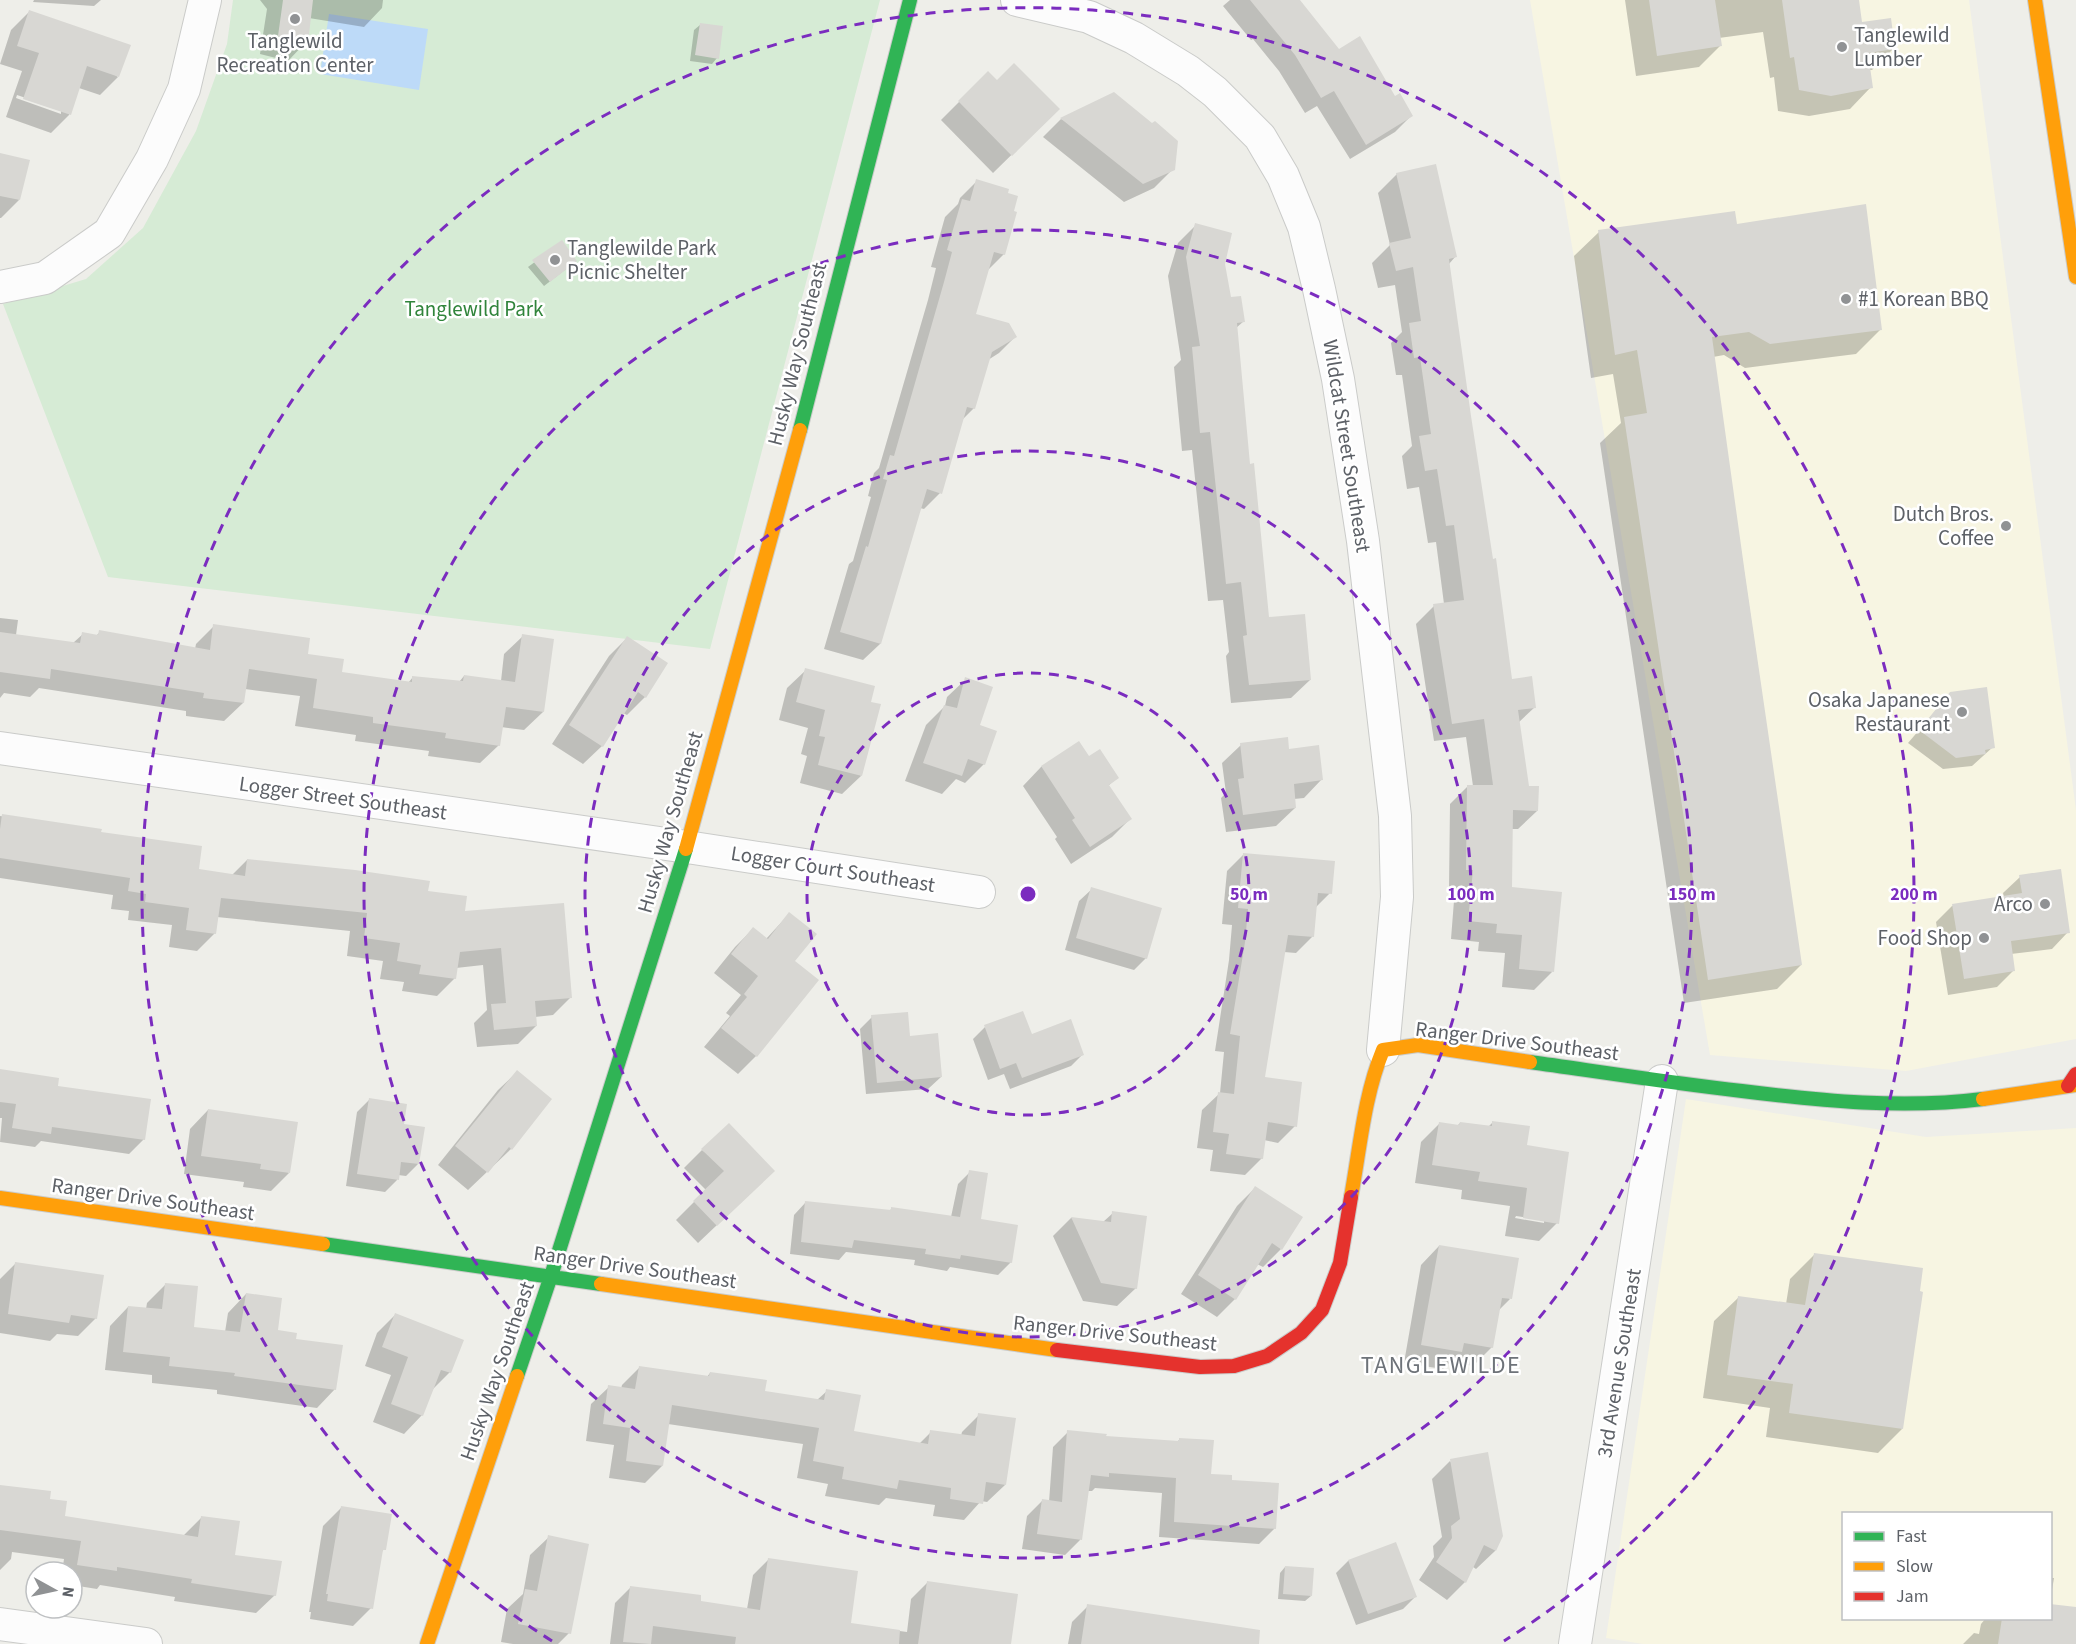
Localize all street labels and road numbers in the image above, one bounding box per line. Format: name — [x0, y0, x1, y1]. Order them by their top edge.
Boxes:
street label: Husky Way Southeast — [760, 259, 834, 449]
street label: Wildcat Street Southeast — [1315, 337, 1379, 555]
street label: Husky Way Southeast — [630, 728, 710, 916]
street label: Logger Street Southeast — [237, 769, 449, 827]
street label: Logger Court Southeast — [729, 838, 937, 900]
street label: Ranger Drive Southeast — [1414, 1014, 1620, 1068]
street label: Ranger Drive Southeast — [50, 1170, 256, 1228]
street label: Ranger Drive Southeast — [532, 1238, 738, 1296]
street label: 3rd Avenue Southeast — [1589, 1266, 1649, 1460]
street label: Husky Way Southeast — [452, 1277, 542, 1465]
street label: Ranger Drive Southeast — [1012, 1307, 1218, 1359]

